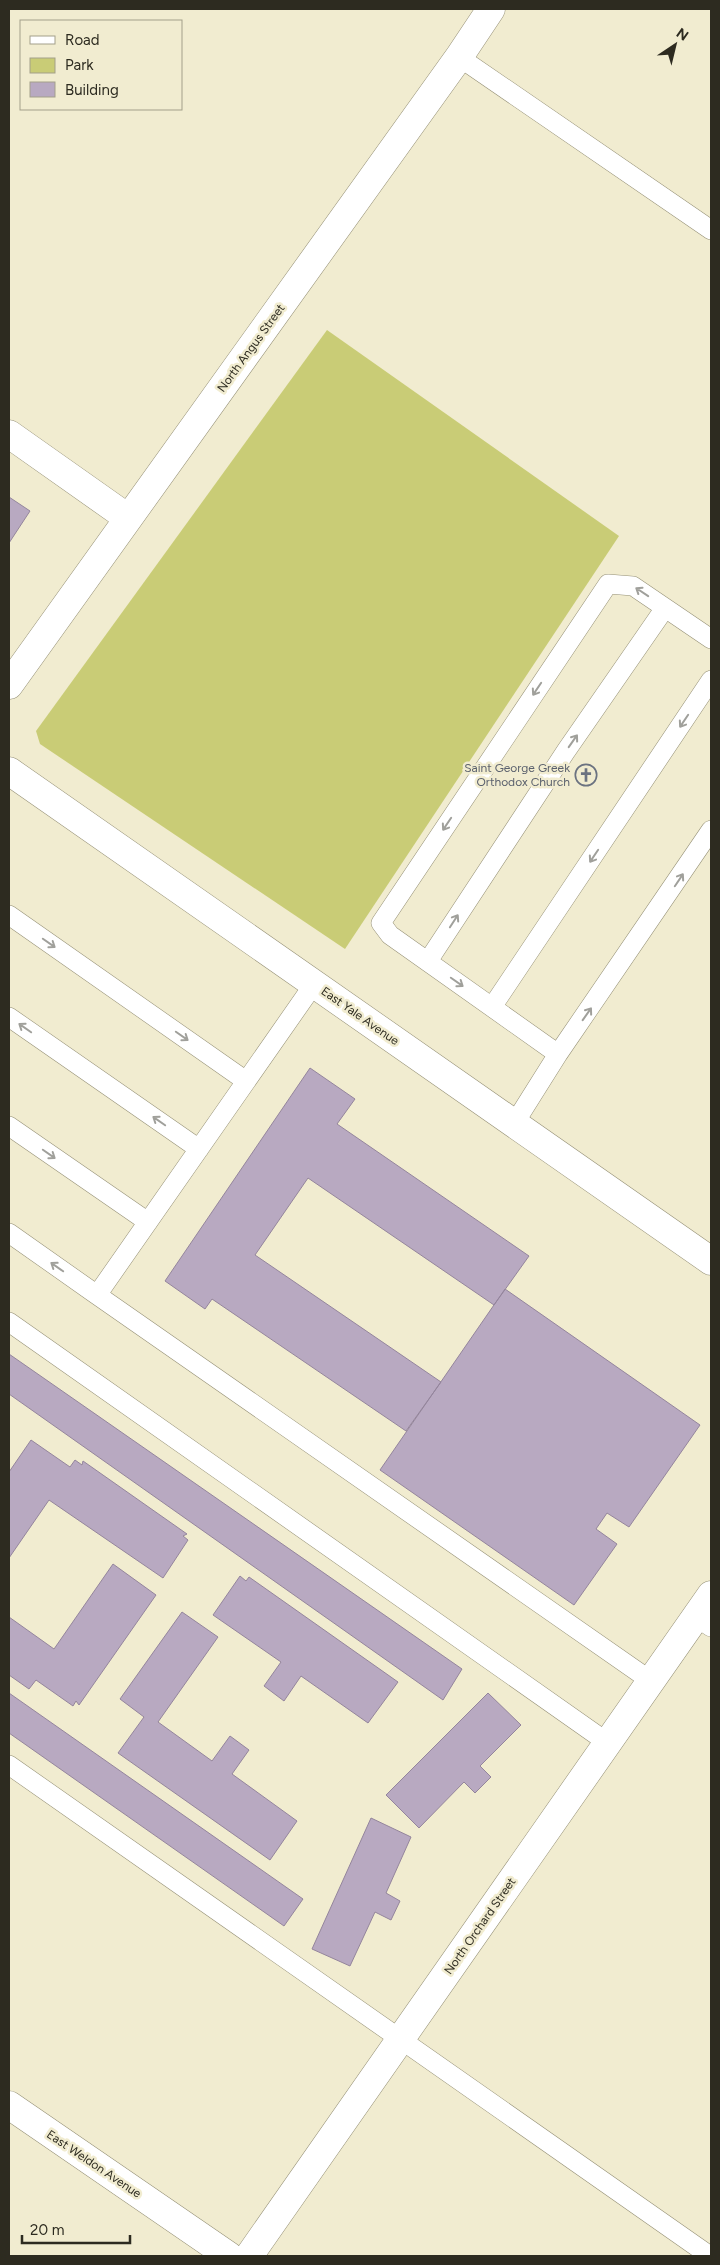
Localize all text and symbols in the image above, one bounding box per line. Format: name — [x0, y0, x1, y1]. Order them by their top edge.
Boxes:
legend — [20, 20, 182, 110]
north arrow — [650, 20, 700, 70]
text: N — [673, 25, 691, 45]
text: Road — [65, 31, 100, 49]
text: Park — [65, 56, 94, 74]
text: Building — [65, 81, 119, 99]
street label: North Angus Street — [214, 301, 288, 395]
one-way arrow — [635, 587, 649, 597]
one-way arrow — [532, 682, 542, 696]
one-way arrow — [679, 713, 689, 727]
one-way arrow — [568, 735, 578, 749]
place label: Saint George Greek Orthodox Church — [464, 761, 570, 789]
church icon: Saint George Greek Orthodox Church — [574, 763, 598, 787]
one-way arrow — [442, 817, 452, 831]
one-way arrow — [589, 848, 599, 862]
one-way arrow — [673, 873, 684, 887]
one-way arrow — [450, 914, 460, 928]
one-way arrow — [42, 938, 56, 948]
one-way arrow — [450, 977, 464, 987]
street label: East Yale Avenue — [318, 984, 402, 1048]
one-way arrow — [582, 1007, 592, 1021]
one-way arrow — [19, 1023, 33, 1033]
one-way arrow — [175, 1031, 189, 1041]
one-way arrow — [152, 1116, 166, 1126]
one-way arrow — [42, 1148, 56, 1159]
one-way arrow — [50, 1262, 64, 1272]
street label: North Orchard Street — [441, 1875, 519, 1977]
street label: East Weldon Avenue — [44, 2127, 144, 2201]
scale bar — [22, 2212, 130, 2244]
text: 20 m — [30, 2221, 64, 2239]

